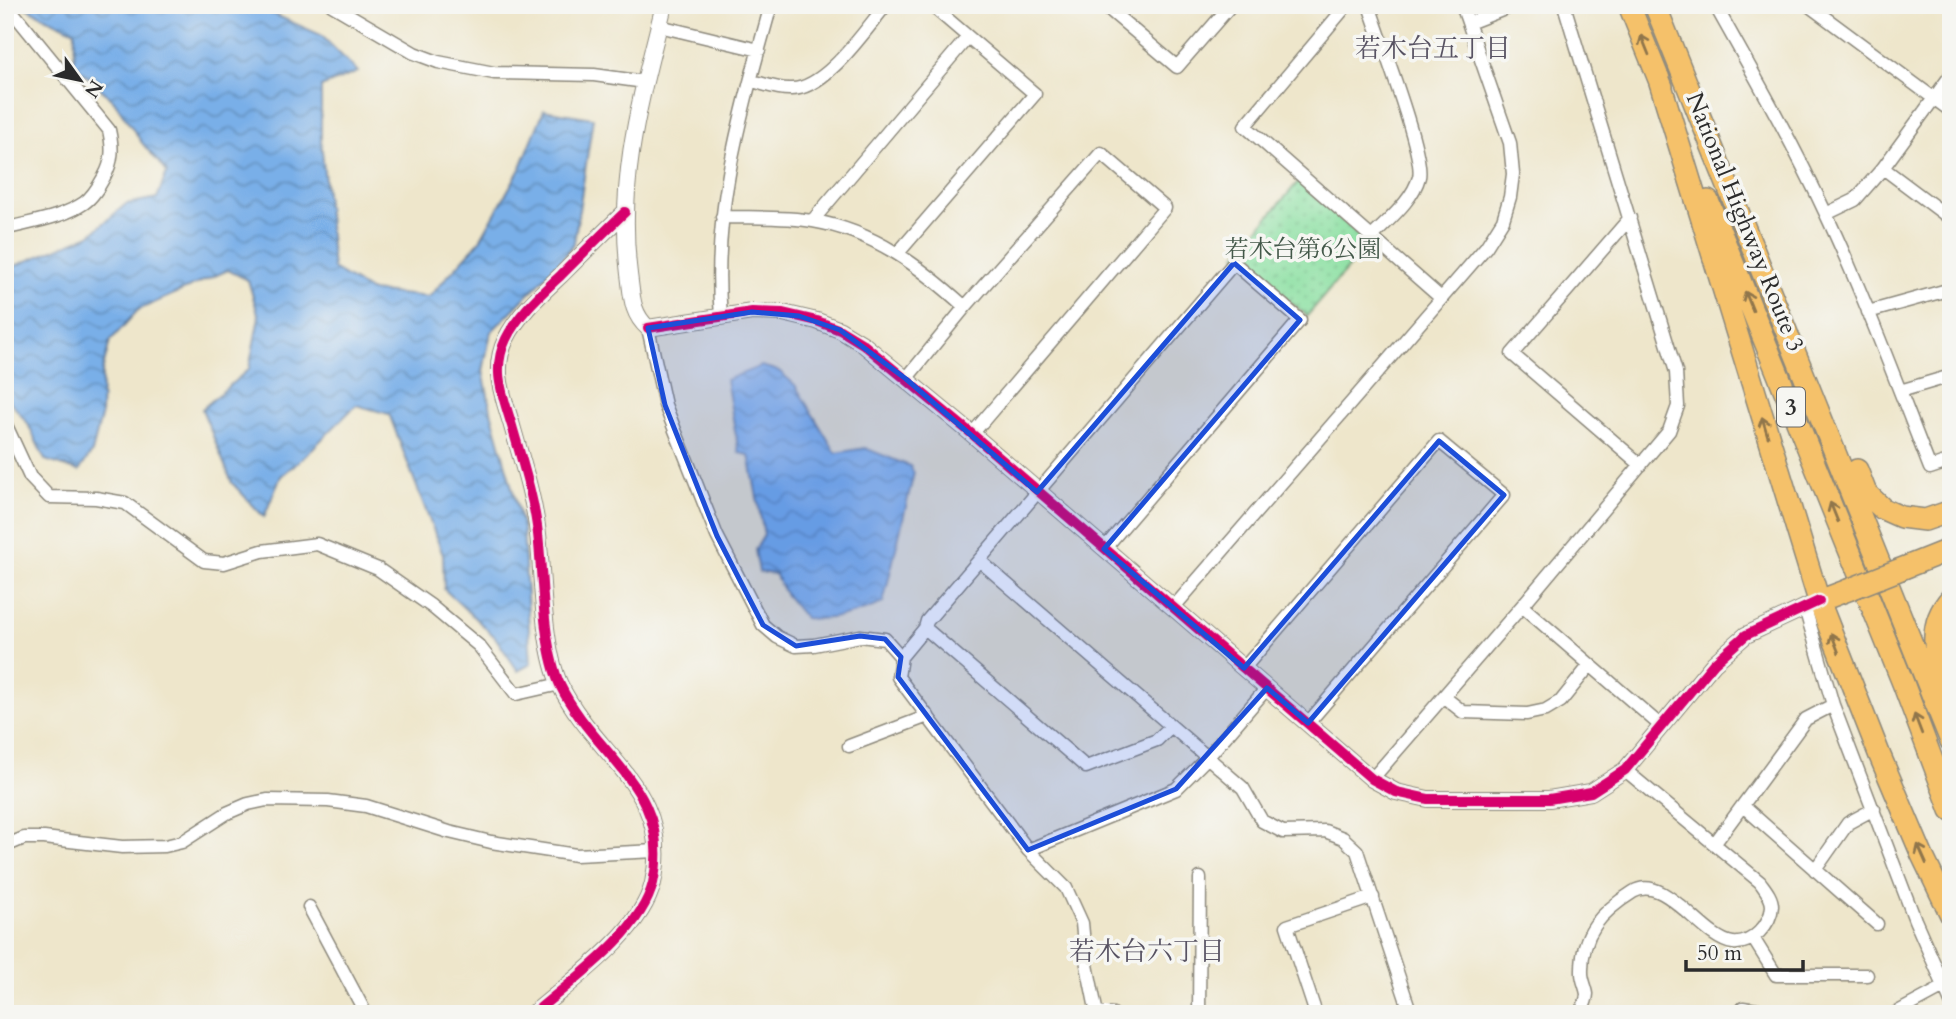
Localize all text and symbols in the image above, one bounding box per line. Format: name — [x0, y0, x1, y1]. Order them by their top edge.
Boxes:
district label: 若木台五丁目 — [1355, 31, 1511, 66]
one-way arrow — [1638, 35, 1651, 56]
north arrow — [46, 46, 116, 116]
text: N — [78, 75, 109, 103]
street label: National Highway Route 3 — [1678, 87, 1812, 357]
park label: 若木台第6公園 — [1225, 233, 1381, 266]
one-way arrow — [1741, 291, 1754, 312]
road number: 3 — [1777, 388, 1805, 426]
one-way arrow — [1758, 416, 1771, 438]
one-way arrow — [1826, 502, 1839, 524]
one-way arrow — [1828, 633, 1841, 654]
one-way arrow — [1911, 713, 1923, 735]
one-way arrow — [1915, 843, 1928, 865]
scale bar — [1686, 928, 1804, 972]
district label: 若木台六丁目 — [1069, 934, 1225, 969]
text: 50 m — [1697, 939, 1742, 968]

